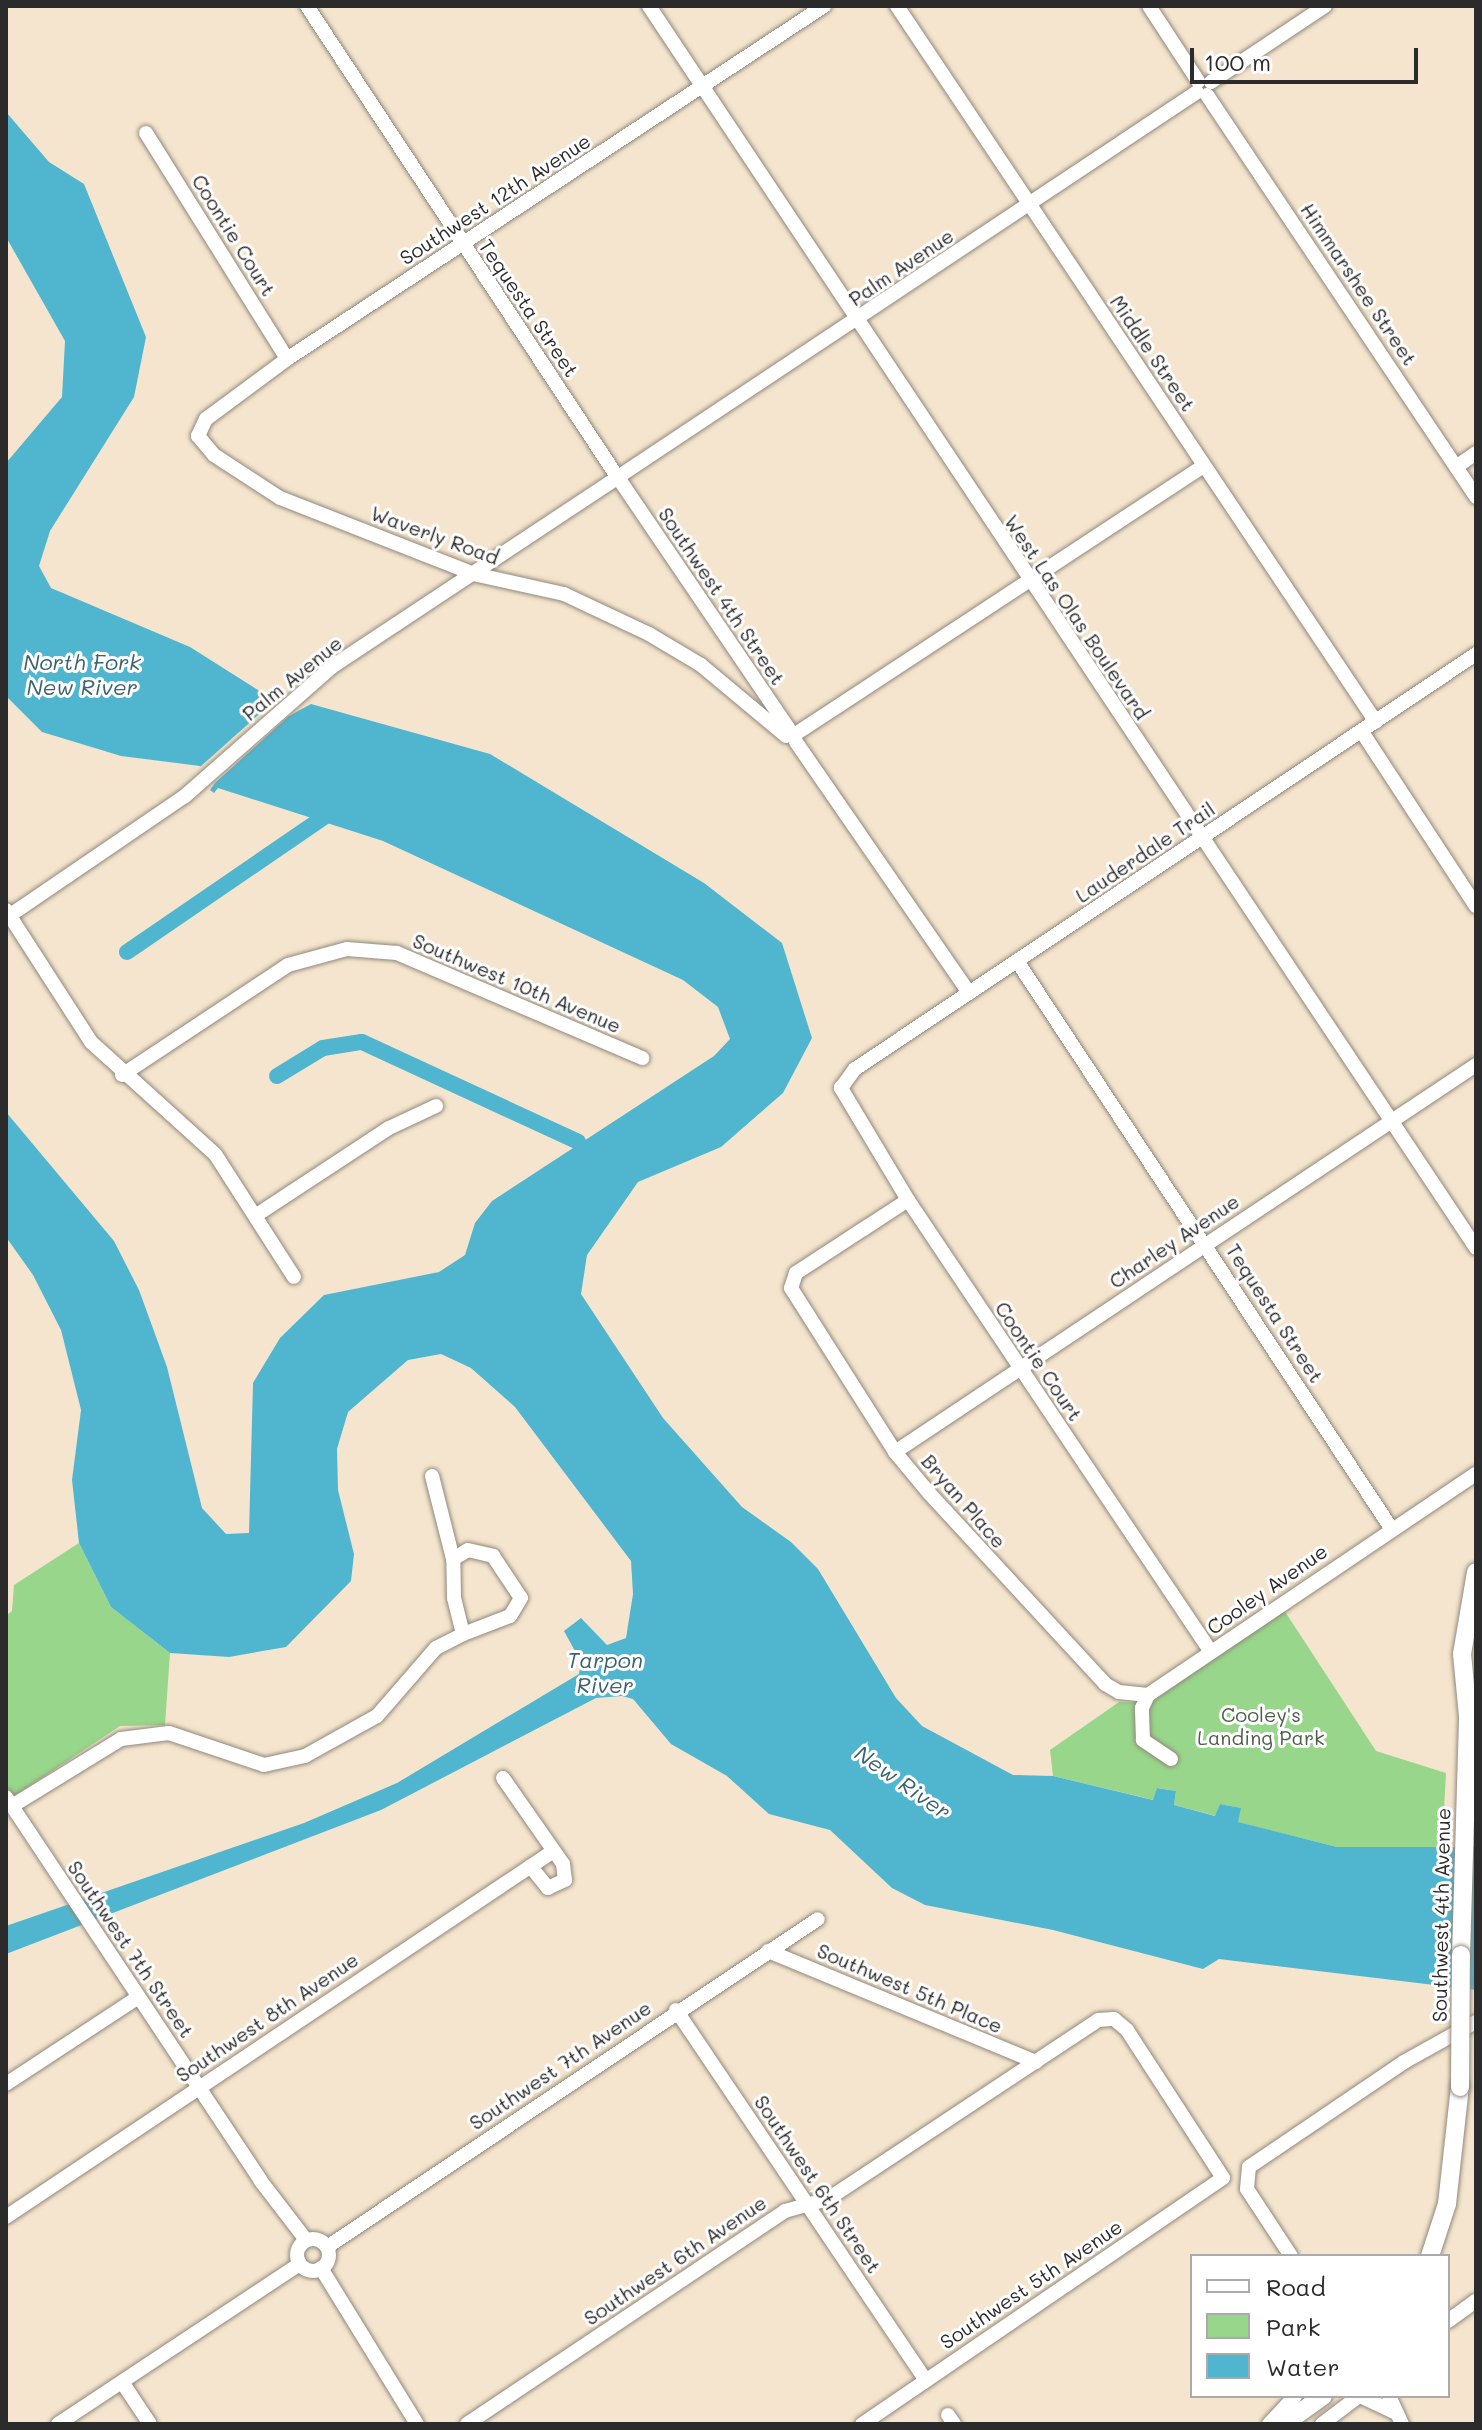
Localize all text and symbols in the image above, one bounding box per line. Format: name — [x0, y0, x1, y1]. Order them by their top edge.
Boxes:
scale bar — [1194, 32, 1422, 82]
text: 100 m — [1204, 46, 1271, 77]
street label: Southwest 12th Avenue — [395, 128, 595, 270]
street label: Coontie Court — [187, 170, 281, 300]
street label: Himmarshee Street — [1296, 198, 1422, 370]
street label: Palm Avenue — [844, 223, 958, 311]
street label: Tequesta Street — [474, 235, 584, 381]
street label: Middle Street — [1105, 290, 1201, 416]
street label: Waverly Road — [368, 501, 502, 569]
street label: Southwest 4th Street — [654, 503, 790, 689]
street label: West Las Olas Boulevard — [999, 510, 1155, 724]
street label: Palm Avenue — [237, 631, 347, 725]
water label: North Fork New River — [23, 648, 141, 700]
street label: Lauderdale Trail — [1071, 797, 1219, 907]
street label: Southwest 10th Avenue — [409, 928, 625, 1038]
street label: Charley Avenue — [1104, 1189, 1244, 1293]
street label: Tequesta Street — [1221, 1239, 1329, 1387]
street label: Coontie Court — [990, 1297, 1088, 1425]
street label: Bryan Place — [917, 1449, 1011, 1553]
street label: Cooley Avenue — [1202, 1539, 1332, 1639]
water label: Tarpon River — [567, 1646, 643, 1698]
park label: Cooley's Landing Park — [1197, 1703, 1325, 1750]
water label: New River — [850, 1739, 956, 1825]
street label: Southwest 4th Avenue — [1427, 1808, 1455, 2022]
street label: Southwest 7th Street — [63, 1856, 199, 2042]
street label: Southwest 5th Place — [814, 1938, 1006, 2038]
street label: Southwest 8th Avenue — [171, 1947, 363, 2087]
street label: Southwest 7th Avenue — [465, 1995, 655, 2135]
street label: Southwest 6th Street — [750, 2091, 886, 2277]
street label: Southwest 6th Avenue — [579, 2190, 771, 2330]
street label: Southwest 5th Avenue — [935, 2214, 1127, 2354]
legend — [1190, 2254, 1450, 2398]
text: Road — [1266, 2271, 1326, 2302]
text: Park — [1266, 2311, 1320, 2342]
text: Water — [1266, 2351, 1340, 2382]

